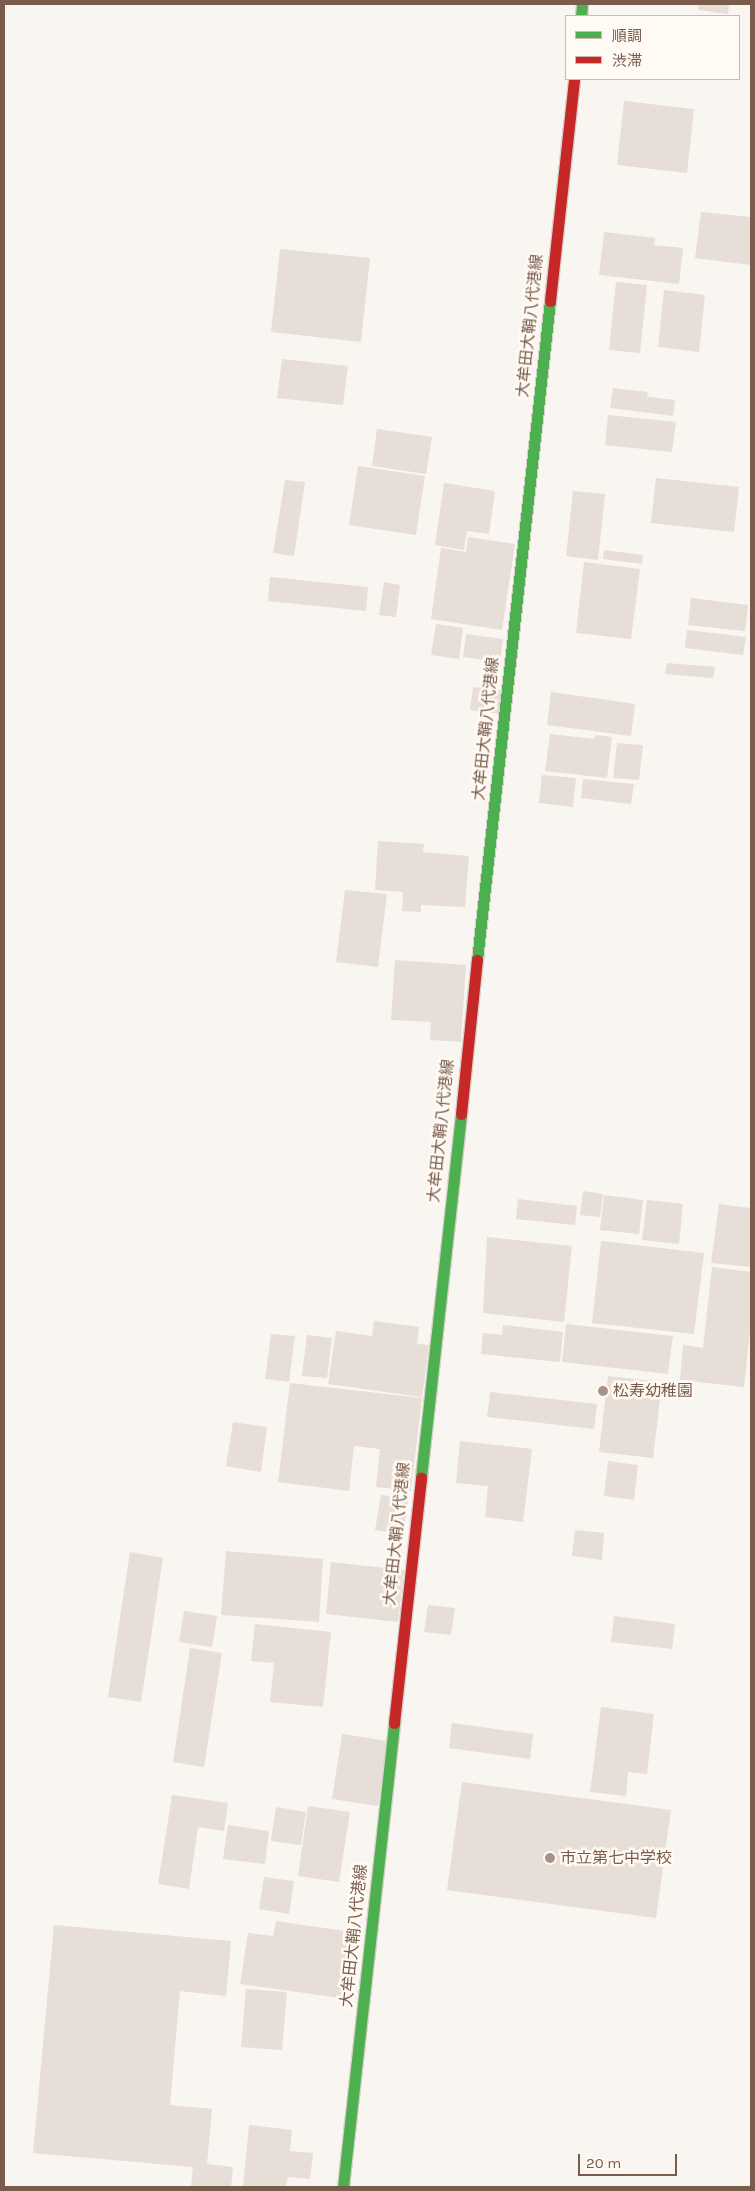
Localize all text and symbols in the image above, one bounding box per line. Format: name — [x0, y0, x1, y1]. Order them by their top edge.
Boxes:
legend — [565, 15, 740, 80]
text: 順調 — [612, 27, 642, 45]
text: 渋滞 — [612, 52, 642, 70]
street label: 大牟田大鞘八代港線 — [513, 253, 547, 399]
street label: 大牟田大鞘八代港線 — [469, 656, 503, 802]
street label: 大牟田大鞘八代港線 — [424, 1058, 458, 1204]
place label: 松寿幼稚園 — [613, 1381, 693, 1401]
marker: 松寿幼稚園 — [597, 1385, 609, 1397]
street label: 大牟田大鞘八代港線 — [380, 1461, 414, 1607]
place label: 市立第七中学校 — [560, 1848, 672, 1868]
marker: 市立第七中学校 — [544, 1852, 556, 1864]
street label: 大牟田大鞘八代港線 — [337, 1863, 371, 2009]
scale bar — [580, 2144, 679, 2176]
text: 20 m — [586, 2154, 621, 2172]

